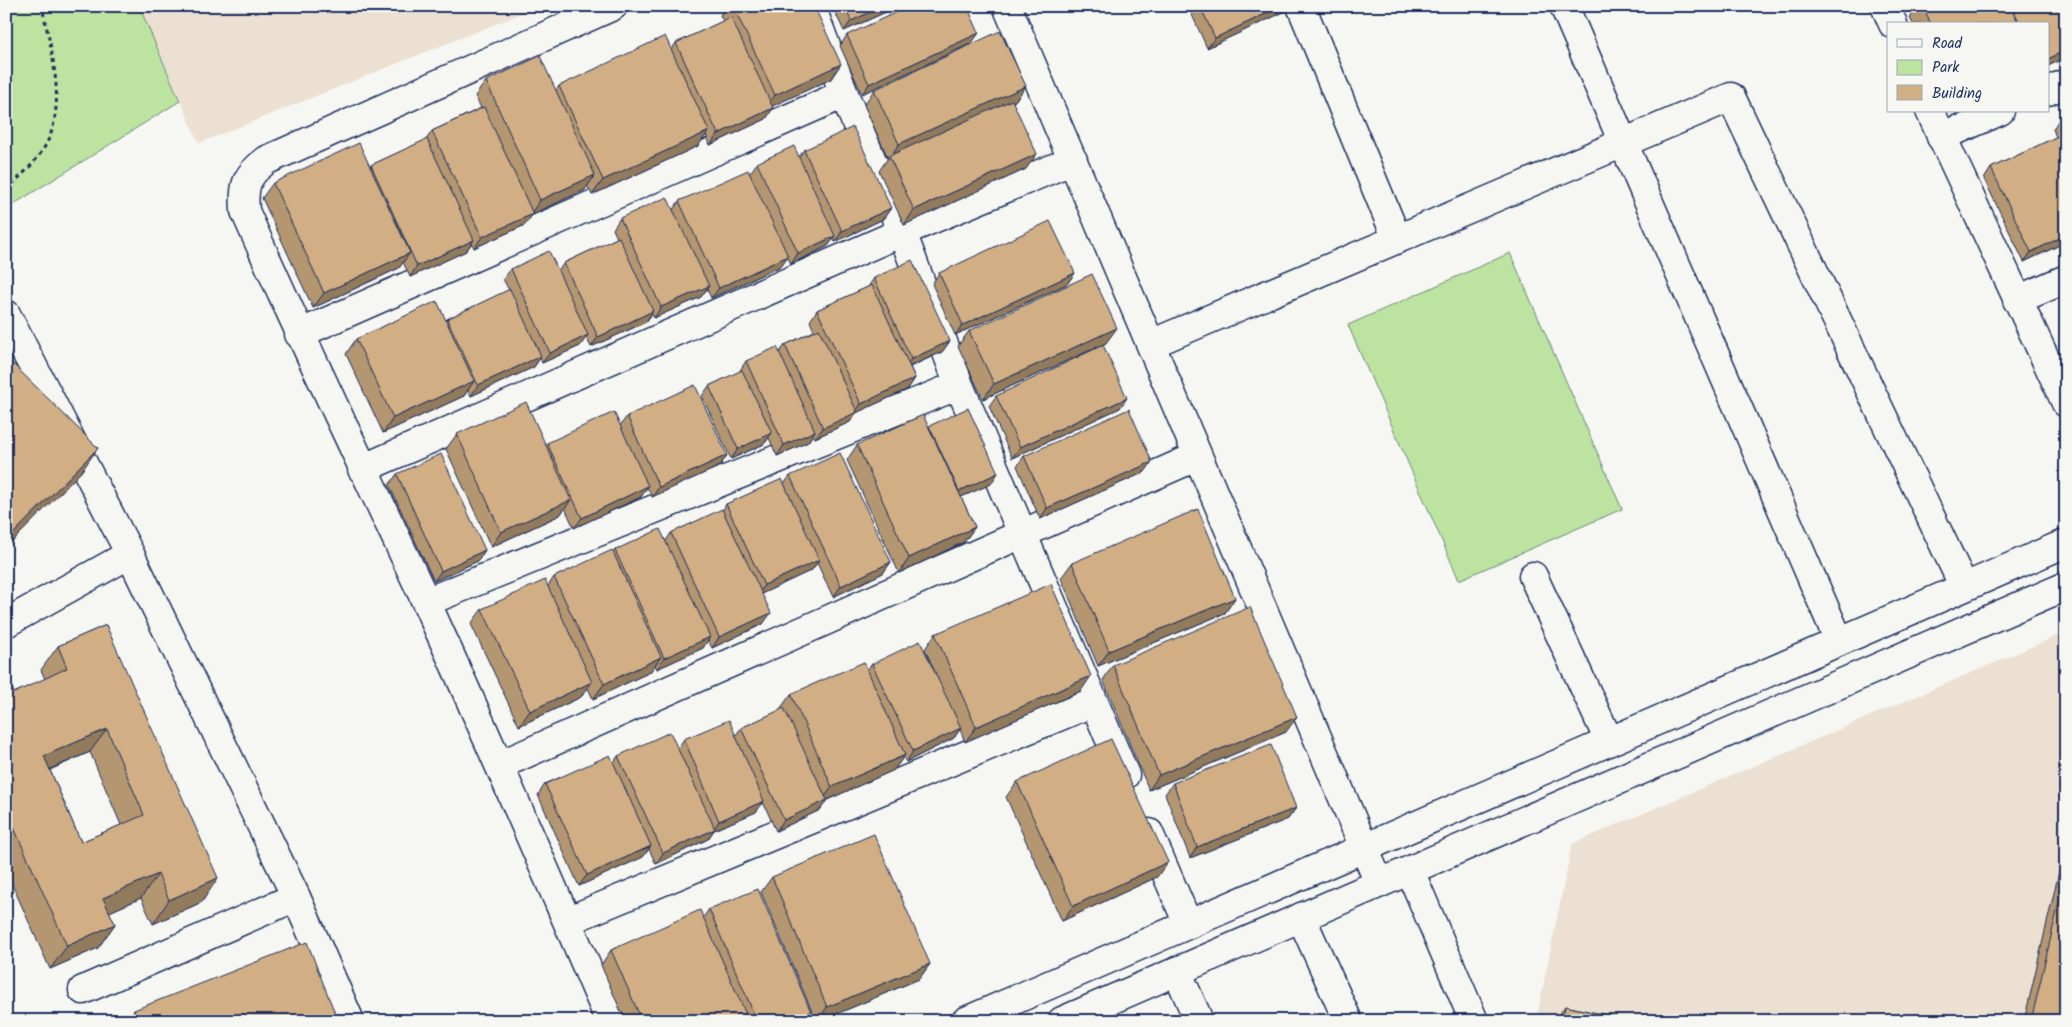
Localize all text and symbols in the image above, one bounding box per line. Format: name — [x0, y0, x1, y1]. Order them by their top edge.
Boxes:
legend — [1887, 22, 2050, 112]
text: Road — [1932, 32, 1963, 56]
text: Park — [1932, 56, 1960, 80]
text: Building — [1932, 82, 1982, 106]

